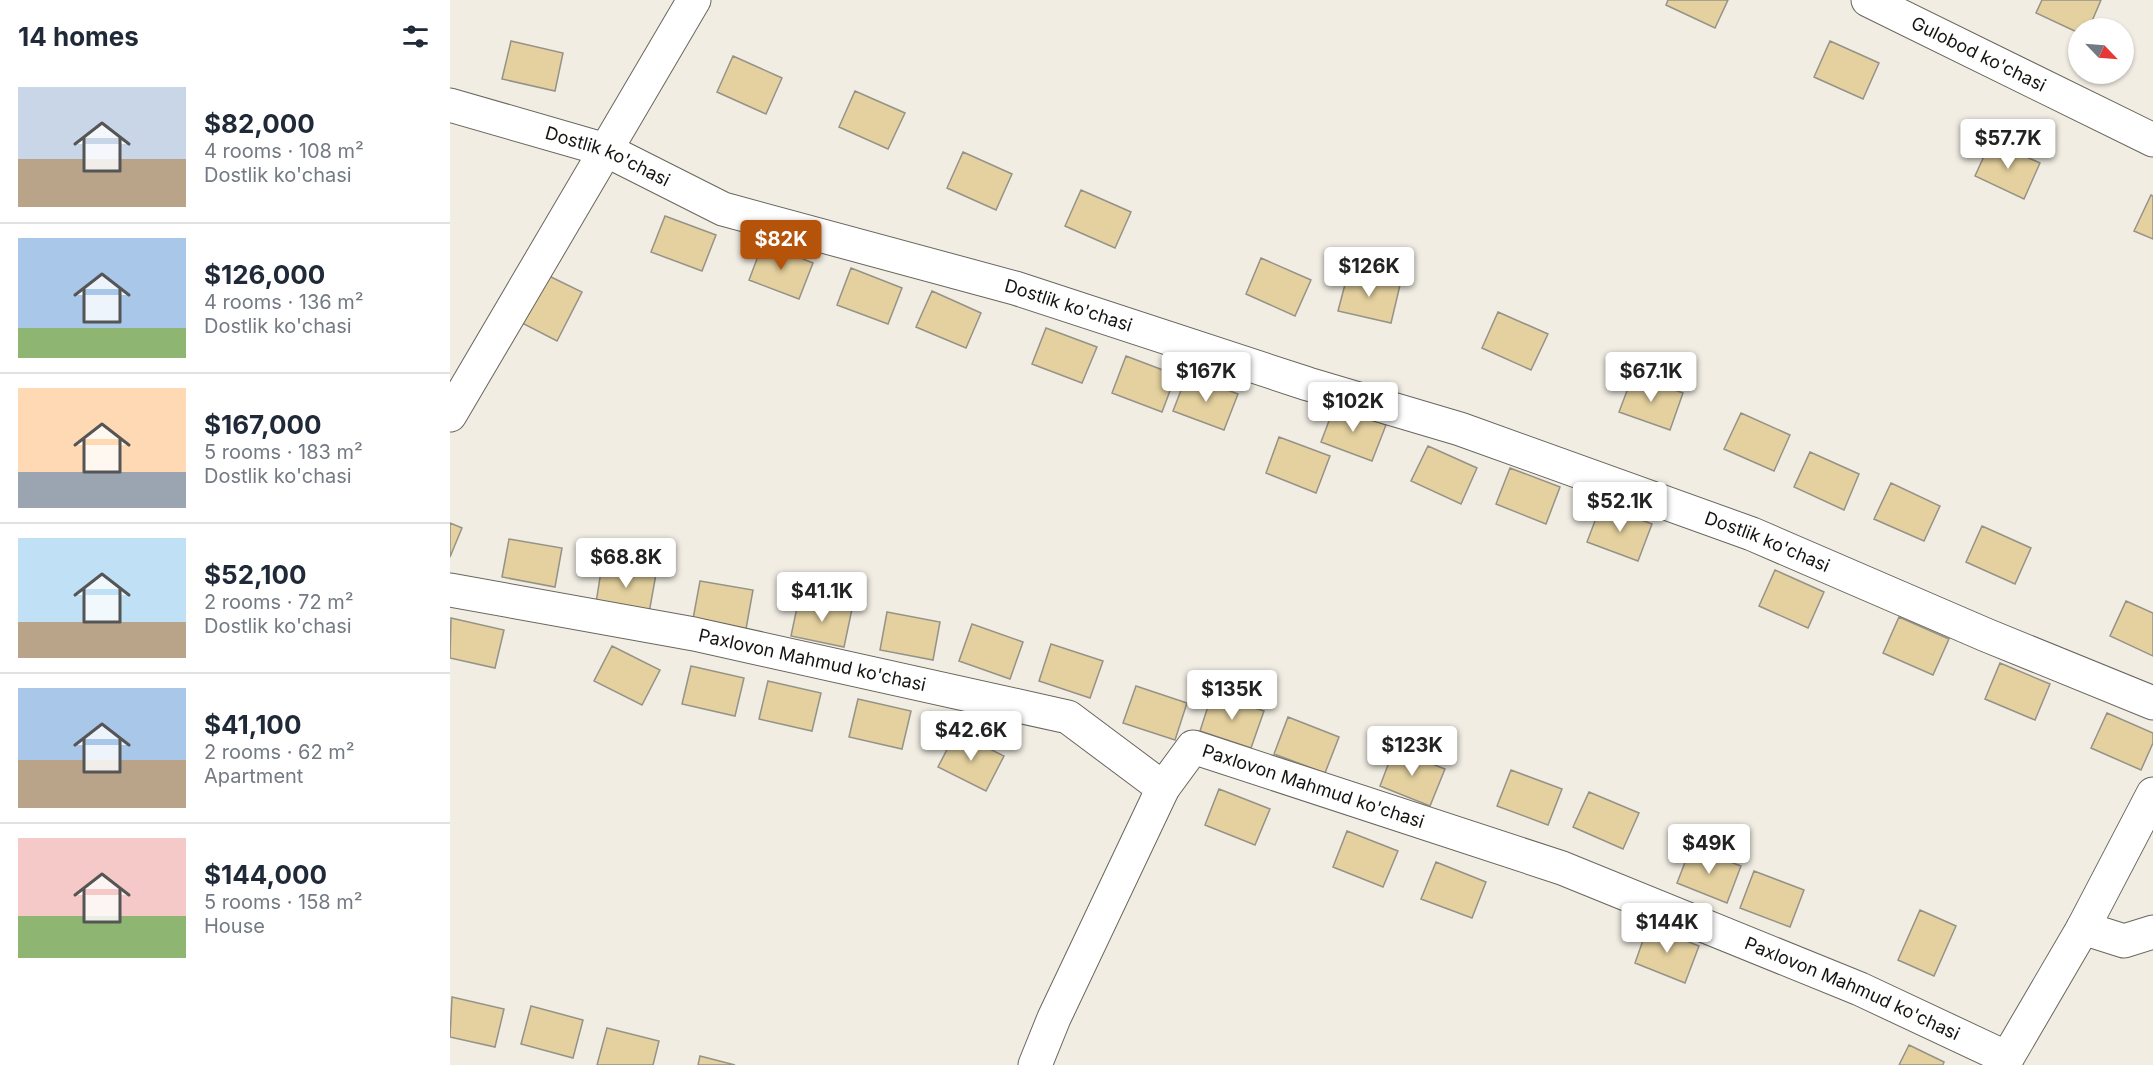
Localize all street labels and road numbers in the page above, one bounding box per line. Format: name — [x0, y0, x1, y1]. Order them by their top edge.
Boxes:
street label: Gulobod ko'chasi — [1908, 12, 2049, 96]
street label: Dostlik ko'chasi — [543, 122, 674, 191]
street label: Dostlik ko'chasi — [1002, 275, 1135, 336]
street label: Dostlik ko'chasi — [1702, 507, 1833, 576]
street label: Paxlovon Mahmud ko'chasi — [697, 624, 928, 695]
street label: Paxlovon Mahmud ko'chasi — [1200, 740, 1427, 832]
street label: Paxlovon Mahmud ko'chasi — [1742, 932, 1963, 1044]

